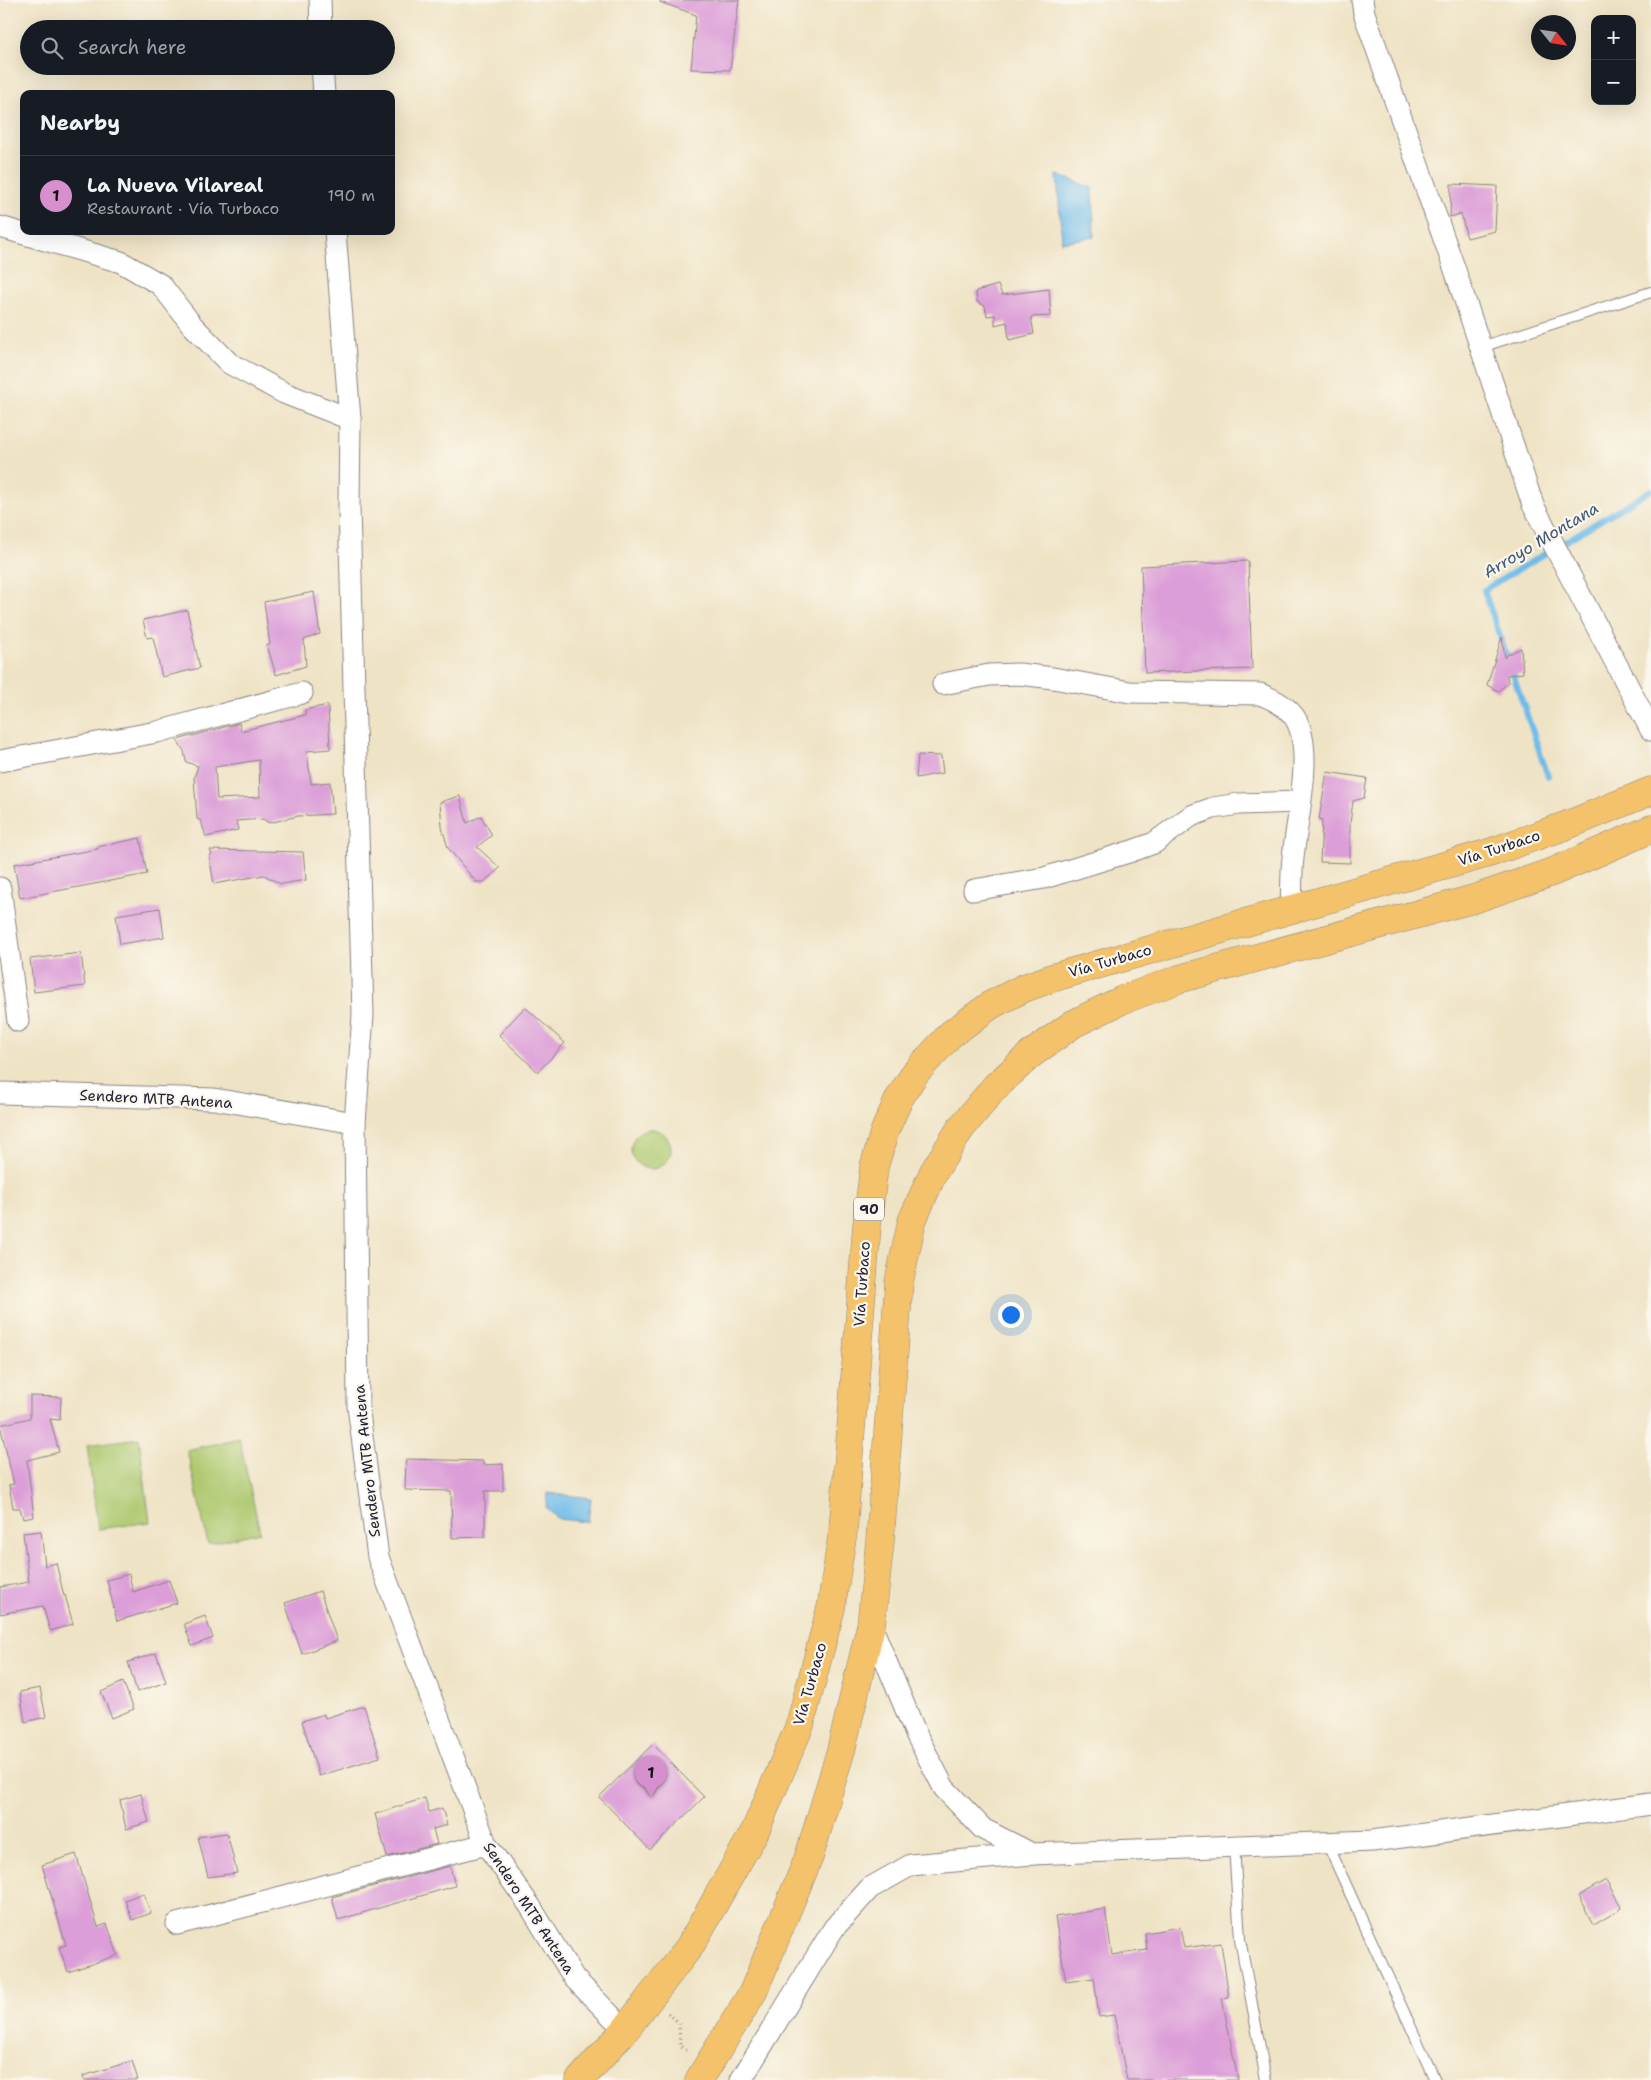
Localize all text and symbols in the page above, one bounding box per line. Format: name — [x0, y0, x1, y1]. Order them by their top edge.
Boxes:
north arrow — [1531, 15, 1576, 60]
map controls — [1591, 15, 1636, 105]
button: + — [1591, 15, 1636, 60]
search box — [20, 20, 395, 75]
icon: search — [38, 34, 66, 62]
text: Search here — [78, 35, 187, 60]
button: − — [1591, 60, 1636, 105]
text: Nearby — [40, 109, 120, 137]
text: La Nueva Vilareal — [87, 173, 263, 198]
text: 1 — [52, 185, 60, 206]
text: 190 m — [328, 185, 375, 206]
text: Restaurant · Vía Turbaco — [87, 198, 279, 219]
water label: Arroyo Montana — [1480, 497, 1602, 583]
street label: Vía Turbaco — [1455, 825, 1543, 871]
street label: Vía Turbaco — [1066, 940, 1154, 982]
street label: Sendero MTB Antena — [79, 1085, 234, 1113]
road number: 90 — [854, 1198, 884, 1220]
street label: Vía Turbaco — [849, 1241, 875, 1327]
your location — [998, 1302, 1024, 1328]
street label: Sendero MTB Antena — [349, 1383, 385, 1538]
street label: Vía Turbaco — [789, 1640, 831, 1728]
pin: 1 — [635, 1756, 667, 1797]
street label: Sendero MTB Antena — [479, 1838, 579, 1978]

